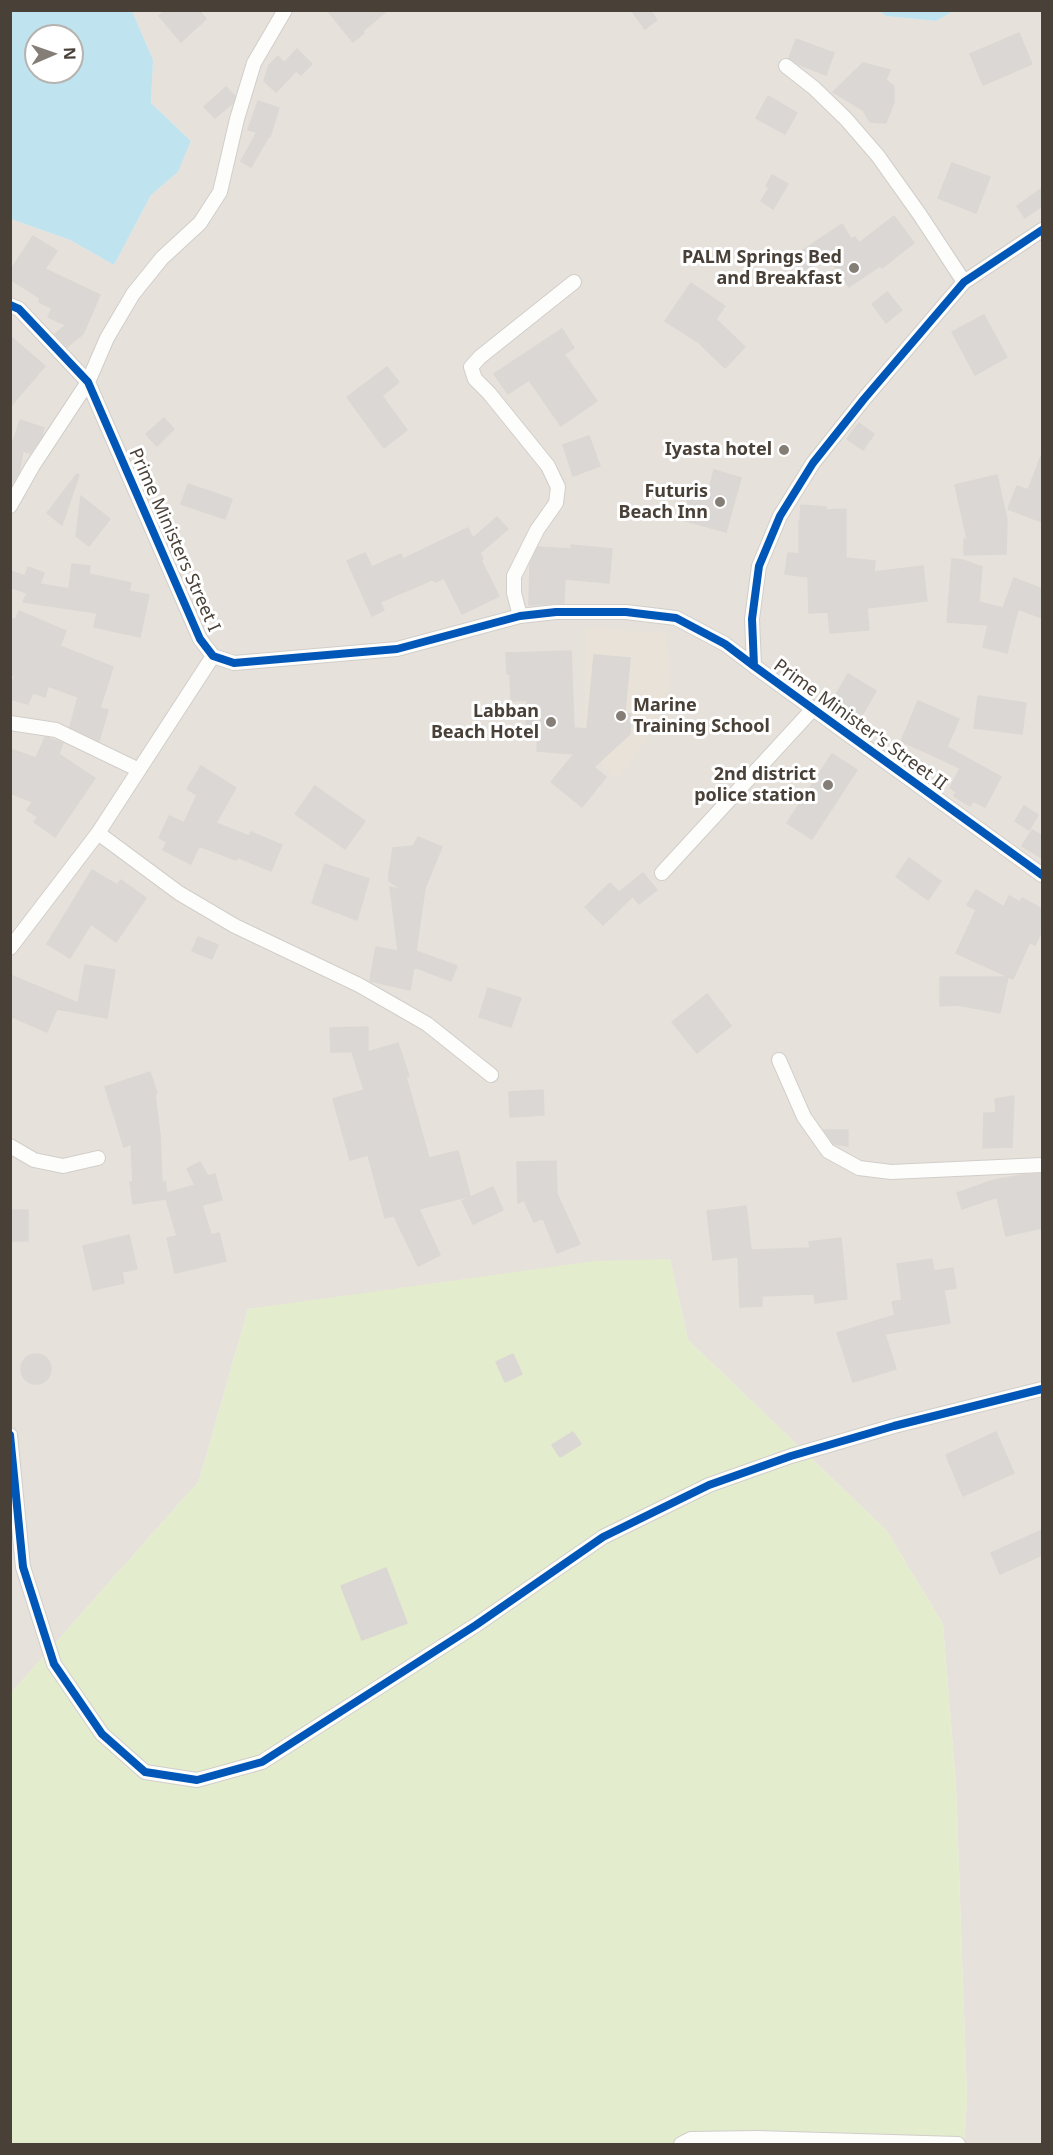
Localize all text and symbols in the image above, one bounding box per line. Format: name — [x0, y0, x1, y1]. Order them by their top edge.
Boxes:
north arrow — [24, 24, 84, 84]
text: N — [59, 47, 81, 60]
place label: PALM Springs Bed and Breakfast — [682, 247, 842, 290]
marker: PALM Springs Bed and Breakfast — [847, 261, 861, 275]
place label: Iyasta hotel — [665, 439, 772, 461]
marker: Iyasta hotel — [777, 443, 791, 457]
street label: Prime Ministers Street I — [124, 445, 224, 635]
place label: Futuris Beach Inn — [618, 481, 708, 524]
marker: Futuris Beach Inn — [713, 495, 727, 509]
street label: Prime Minister's Street II — [769, 655, 951, 795]
place label: Marine Training School — [633, 695, 770, 738]
place label: Labban Beach Hotel — [431, 701, 539, 744]
marker: Marine Training School — [614, 709, 628, 723]
marker: Labban Beach Hotel — [544, 715, 558, 729]
place label: 2nd district police station — [694, 764, 816, 806]
marker: 2nd district police station — [821, 778, 835, 792]

